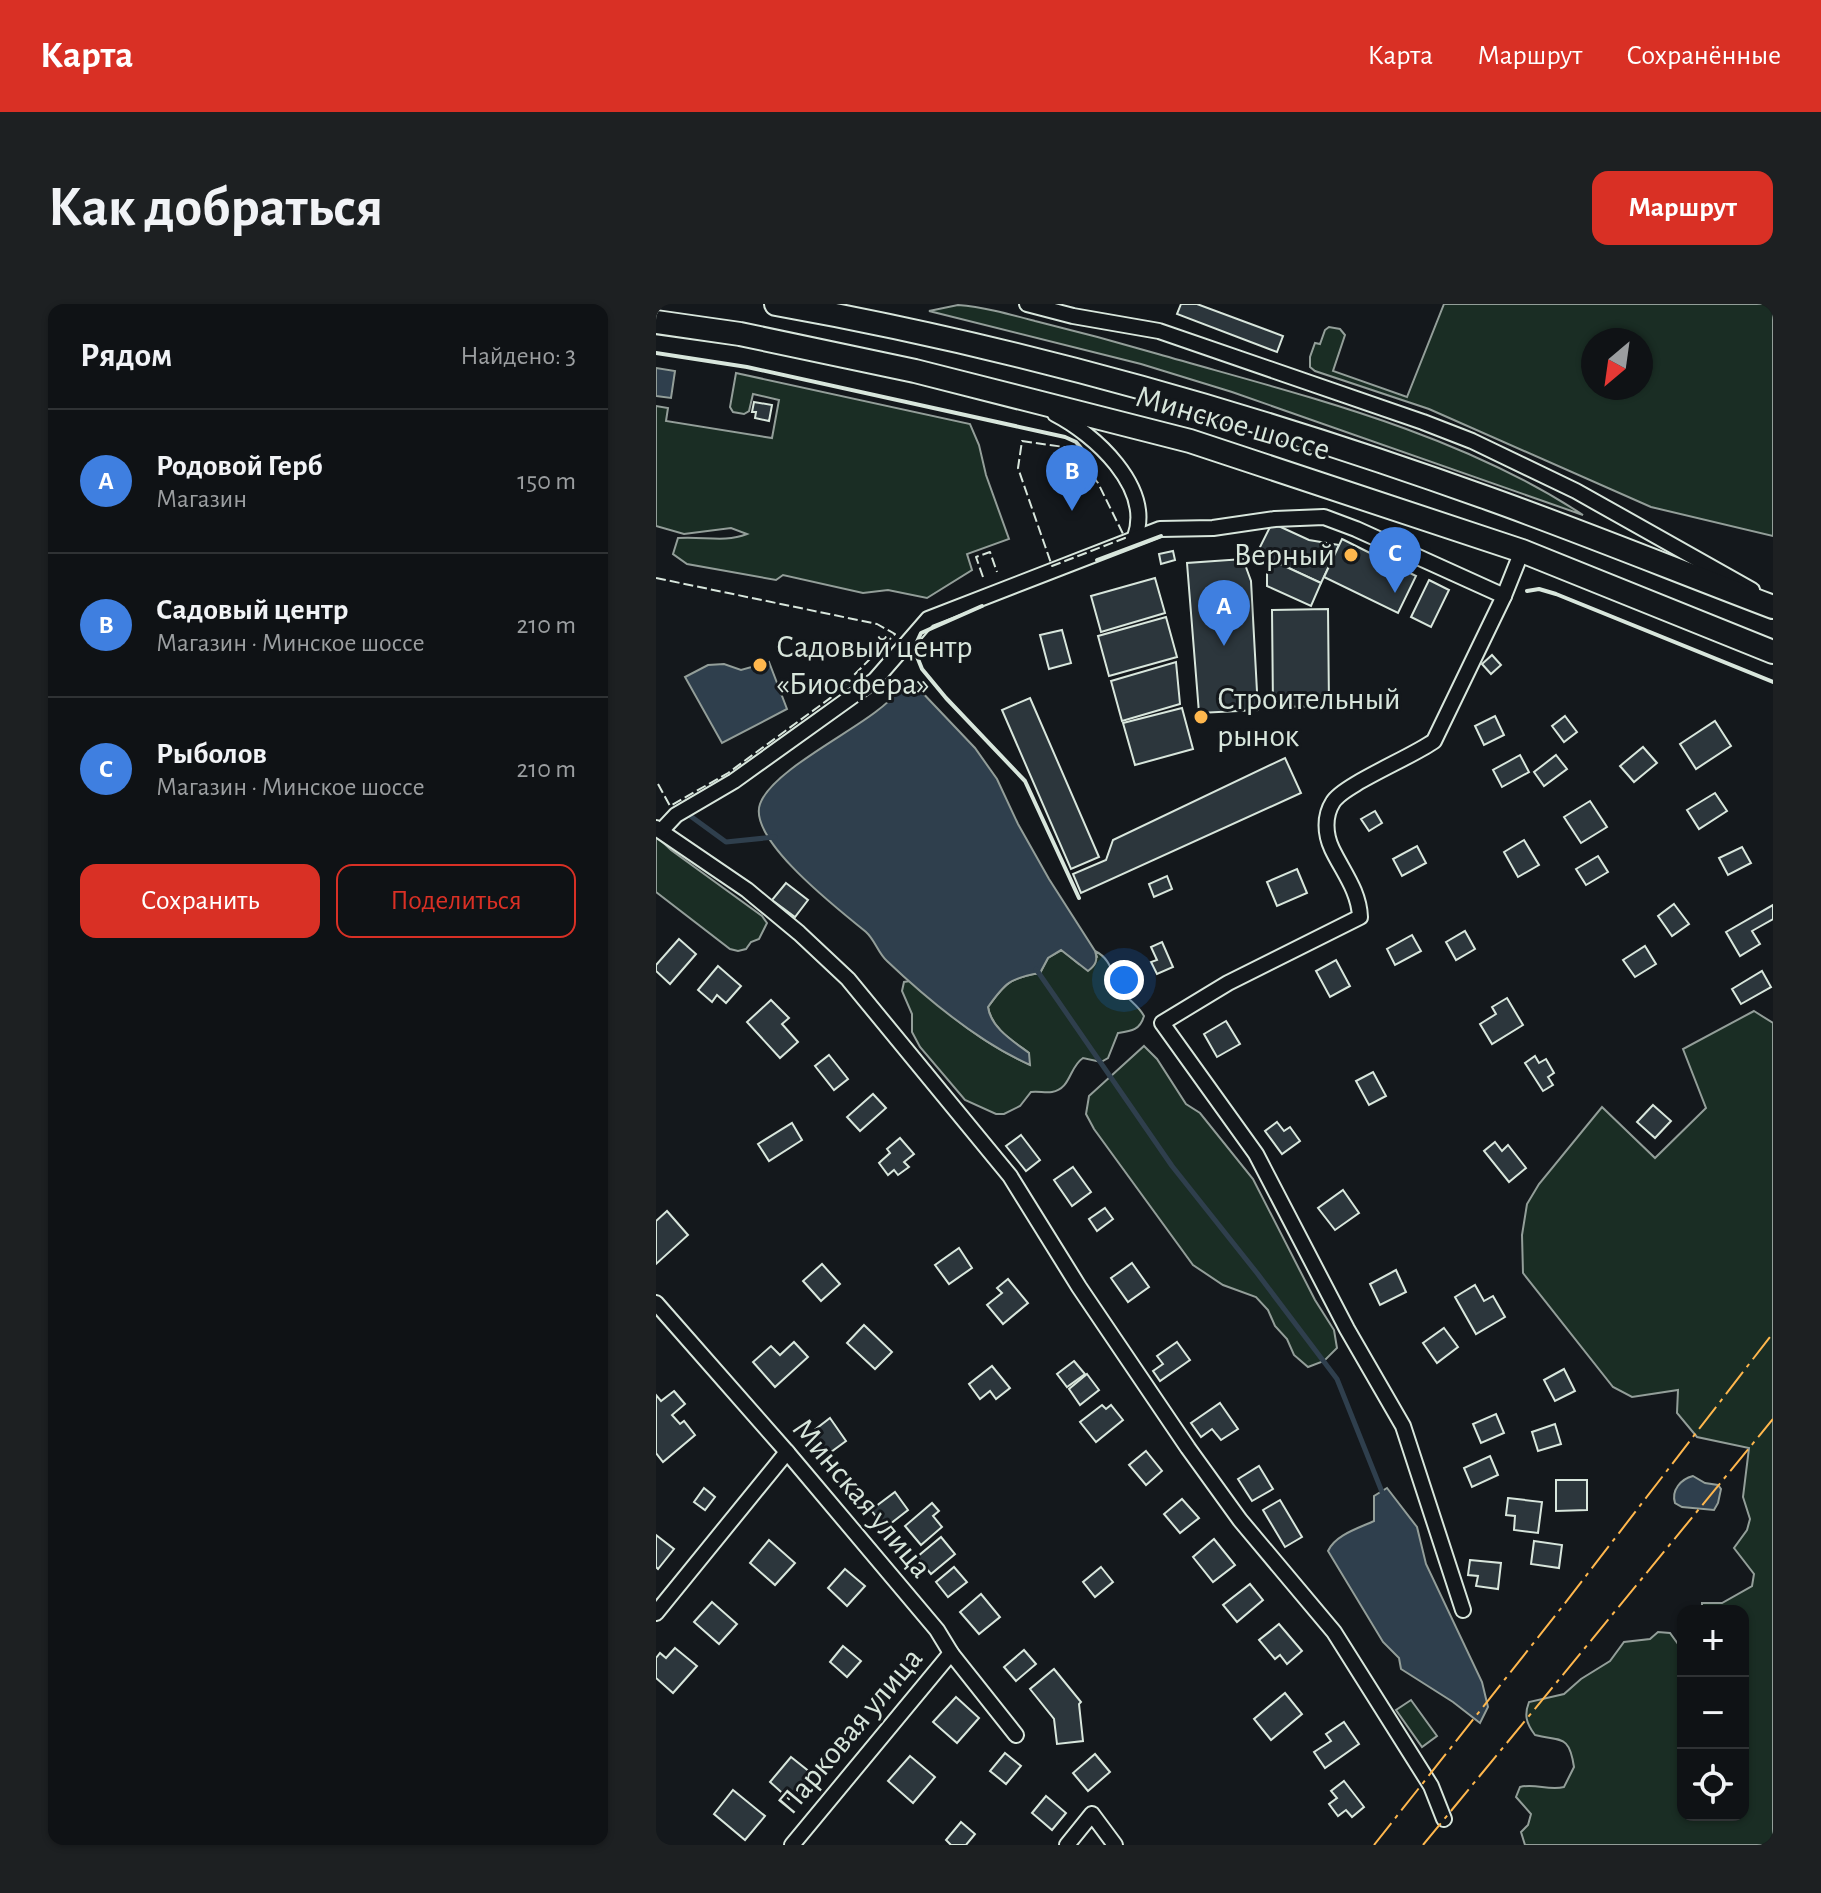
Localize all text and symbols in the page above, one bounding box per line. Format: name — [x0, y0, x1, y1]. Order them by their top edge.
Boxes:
text: Карта — [40, 37, 133, 75]
text: Карта — [1367, 42, 1433, 70]
text: Маршрут — [1477, 42, 1582, 70]
text: Сохранённые — [1626, 42, 1781, 70]
button: Маршрут — [1592, 171, 1773, 245]
text: Как добраться — [48, 180, 383, 236]
north arrow — [1581, 328, 1653, 400]
text: Рядом — [80, 339, 172, 373]
text: Найдено: 3 — [460, 343, 576, 369]
street label: Минское шоссе — [1132, 380, 1334, 466]
pin: B — [1046, 445, 1098, 511]
text: Родовой Герб — [156, 451, 323, 481]
text: A — [98, 468, 114, 494]
text: 150 m — [517, 468, 576, 494]
text: Магазин — [156, 486, 247, 512]
pin: C — [1369, 527, 1421, 593]
place label: Верный — [1233, 539, 1335, 571]
marker: Верный — [1342, 546, 1360, 564]
pin: A — [1198, 580, 1250, 646]
text: Садовый центр — [156, 595, 348, 625]
text: B — [98, 612, 114, 638]
text: 210 m — [516, 612, 576, 638]
text: Магазин · Минское шоссе — [156, 630, 425, 656]
place label: Садовый центр «Биосфера» — [776, 631, 973, 700]
marker: Садовый центр «Биосфера» — [751, 656, 769, 674]
place label: Строительный рынок — [1217, 683, 1401, 752]
marker: Строительный рынок — [1192, 708, 1210, 726]
text: Рыболов — [156, 739, 267, 769]
text: C — [99, 756, 113, 782]
text: 210 m — [516, 756, 576, 782]
text: Магазин · Минское шоссе — [156, 774, 425, 800]
button: Сохранить — [80, 864, 320, 938]
button: Поделиться — [336, 864, 576, 938]
your location — [1104, 960, 1144, 1000]
street label: Минская улица — [786, 1412, 938, 1584]
map controls — [1677, 1605, 1749, 1821]
button: + — [1677, 1605, 1749, 1677]
street label: Парковая улица — [772, 1642, 928, 1820]
button: − — [1677, 1677, 1749, 1749]
button: locate — [1677, 1749, 1749, 1821]

